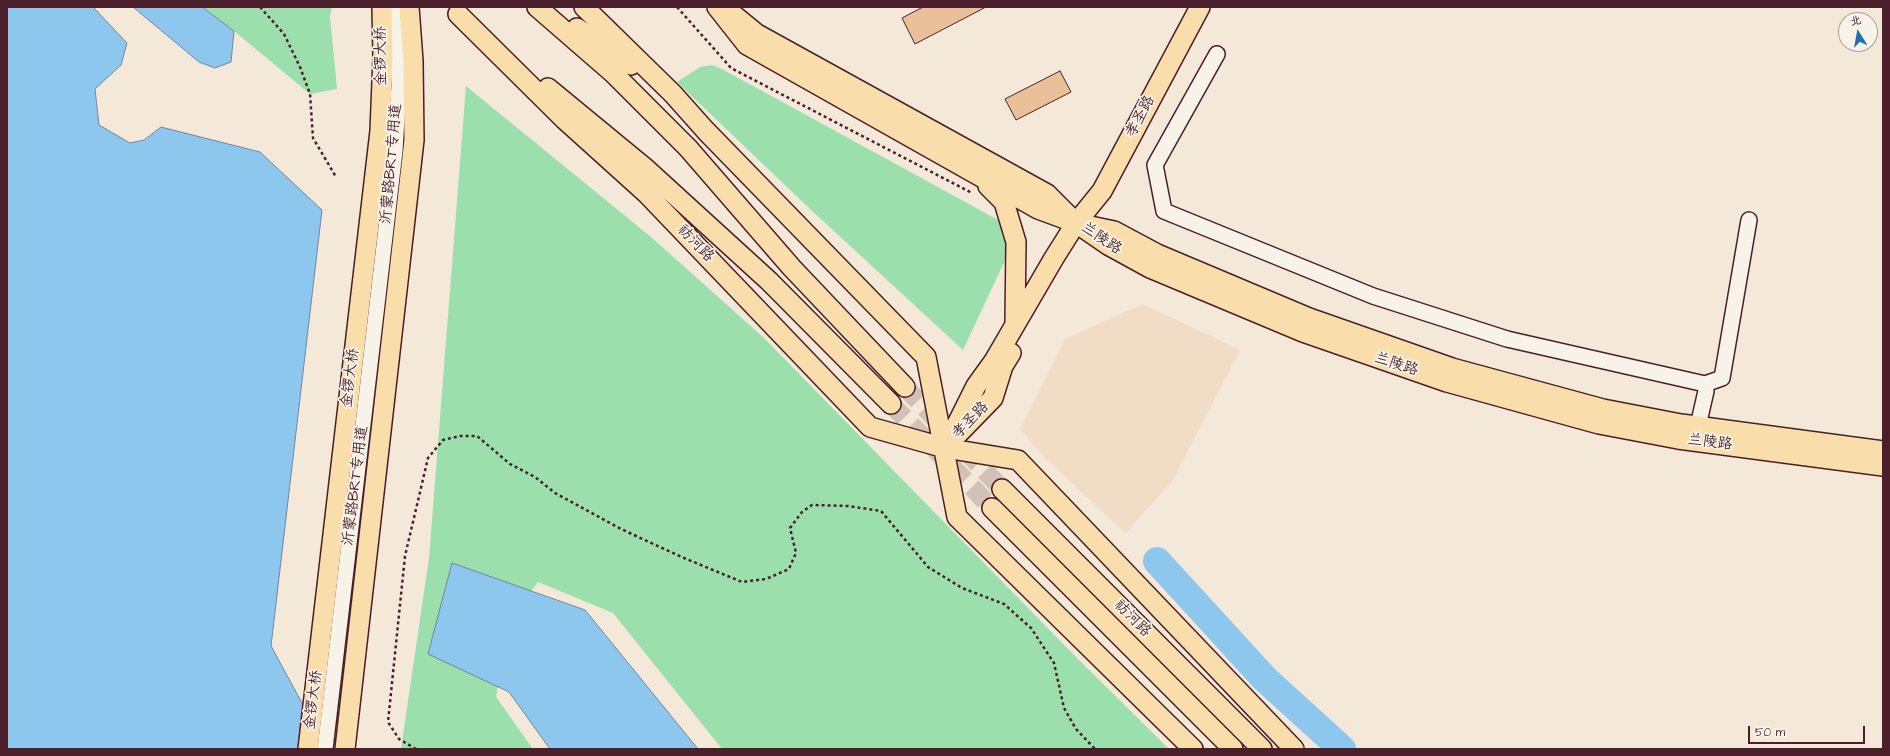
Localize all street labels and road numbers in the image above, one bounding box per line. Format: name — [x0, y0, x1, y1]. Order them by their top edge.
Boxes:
street label: 金锣大桥 — [373, 26, 391, 86]
street label: 孝圣路 — [1122, 93, 1160, 141]
street label: 沂蒙路BRT专用道 — [378, 103, 406, 225]
street label: 兰陵路 — [1077, 219, 1125, 259]
street label: 祊河路 — [673, 222, 717, 266]
street label: 金锣大桥 — [338, 347, 364, 409]
street label: 兰陵路 — [1372, 349, 1420, 381]
street label: 孝圣路 — [949, 399, 993, 443]
street label: 沂蒙路BRT专用道 — [340, 425, 372, 547]
street label: 兰陵路 — [1687, 431, 1733, 455]
street label: 祊河路 — [1110, 597, 1154, 641]
street label: 金锣大桥 — [301, 669, 327, 731]

